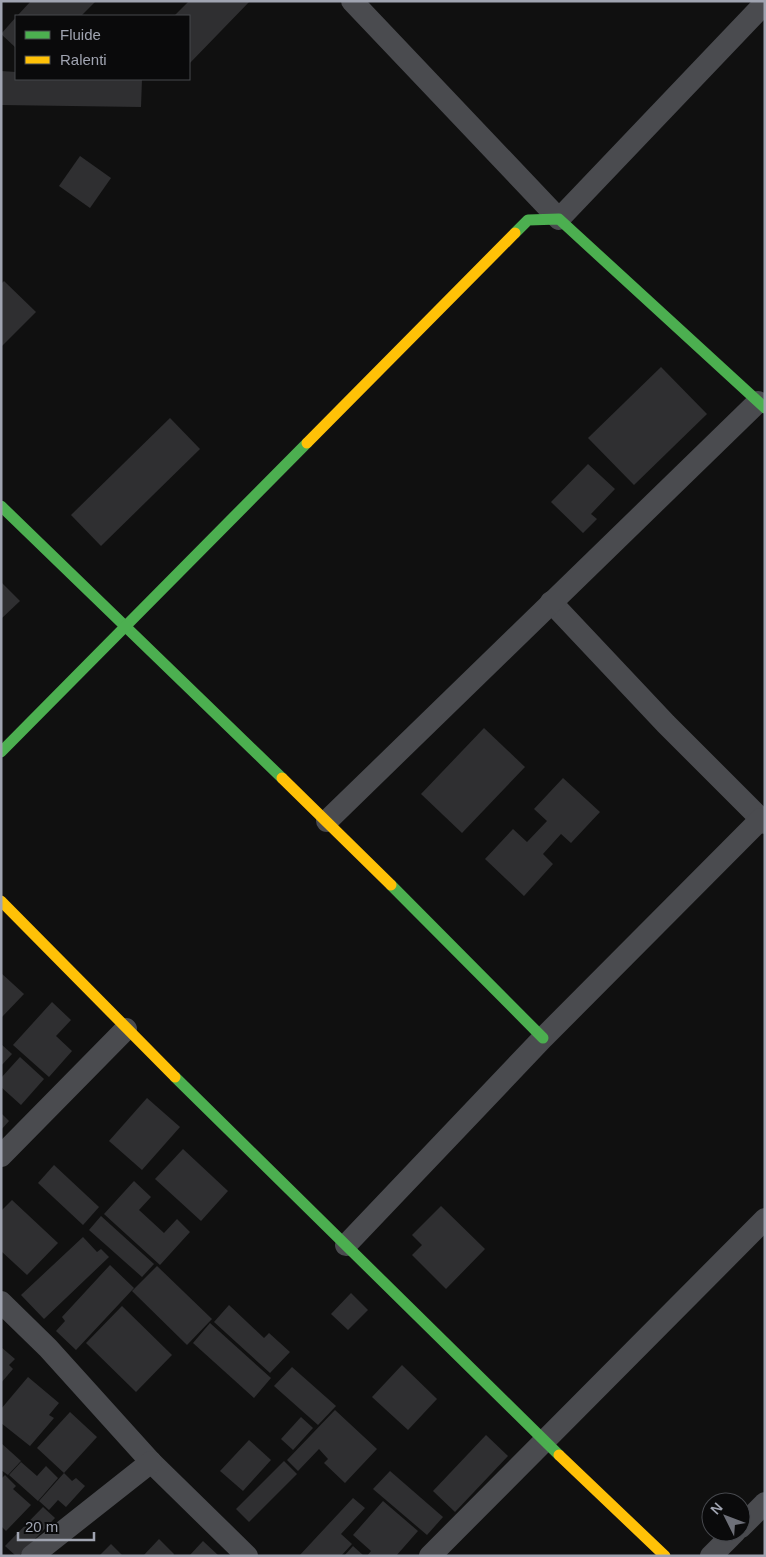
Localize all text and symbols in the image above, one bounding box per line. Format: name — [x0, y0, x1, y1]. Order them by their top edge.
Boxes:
legend — [15, 15, 190, 80]
text: Fluide — [60, 26, 101, 43]
text: Ralenti — [60, 51, 107, 68]
north arrow — [701, 1492, 751, 1542]
text: N — [707, 1499, 726, 1517]
scale bar — [18, 1510, 94, 1542]
text: 20 m — [25, 1518, 58, 1535]

